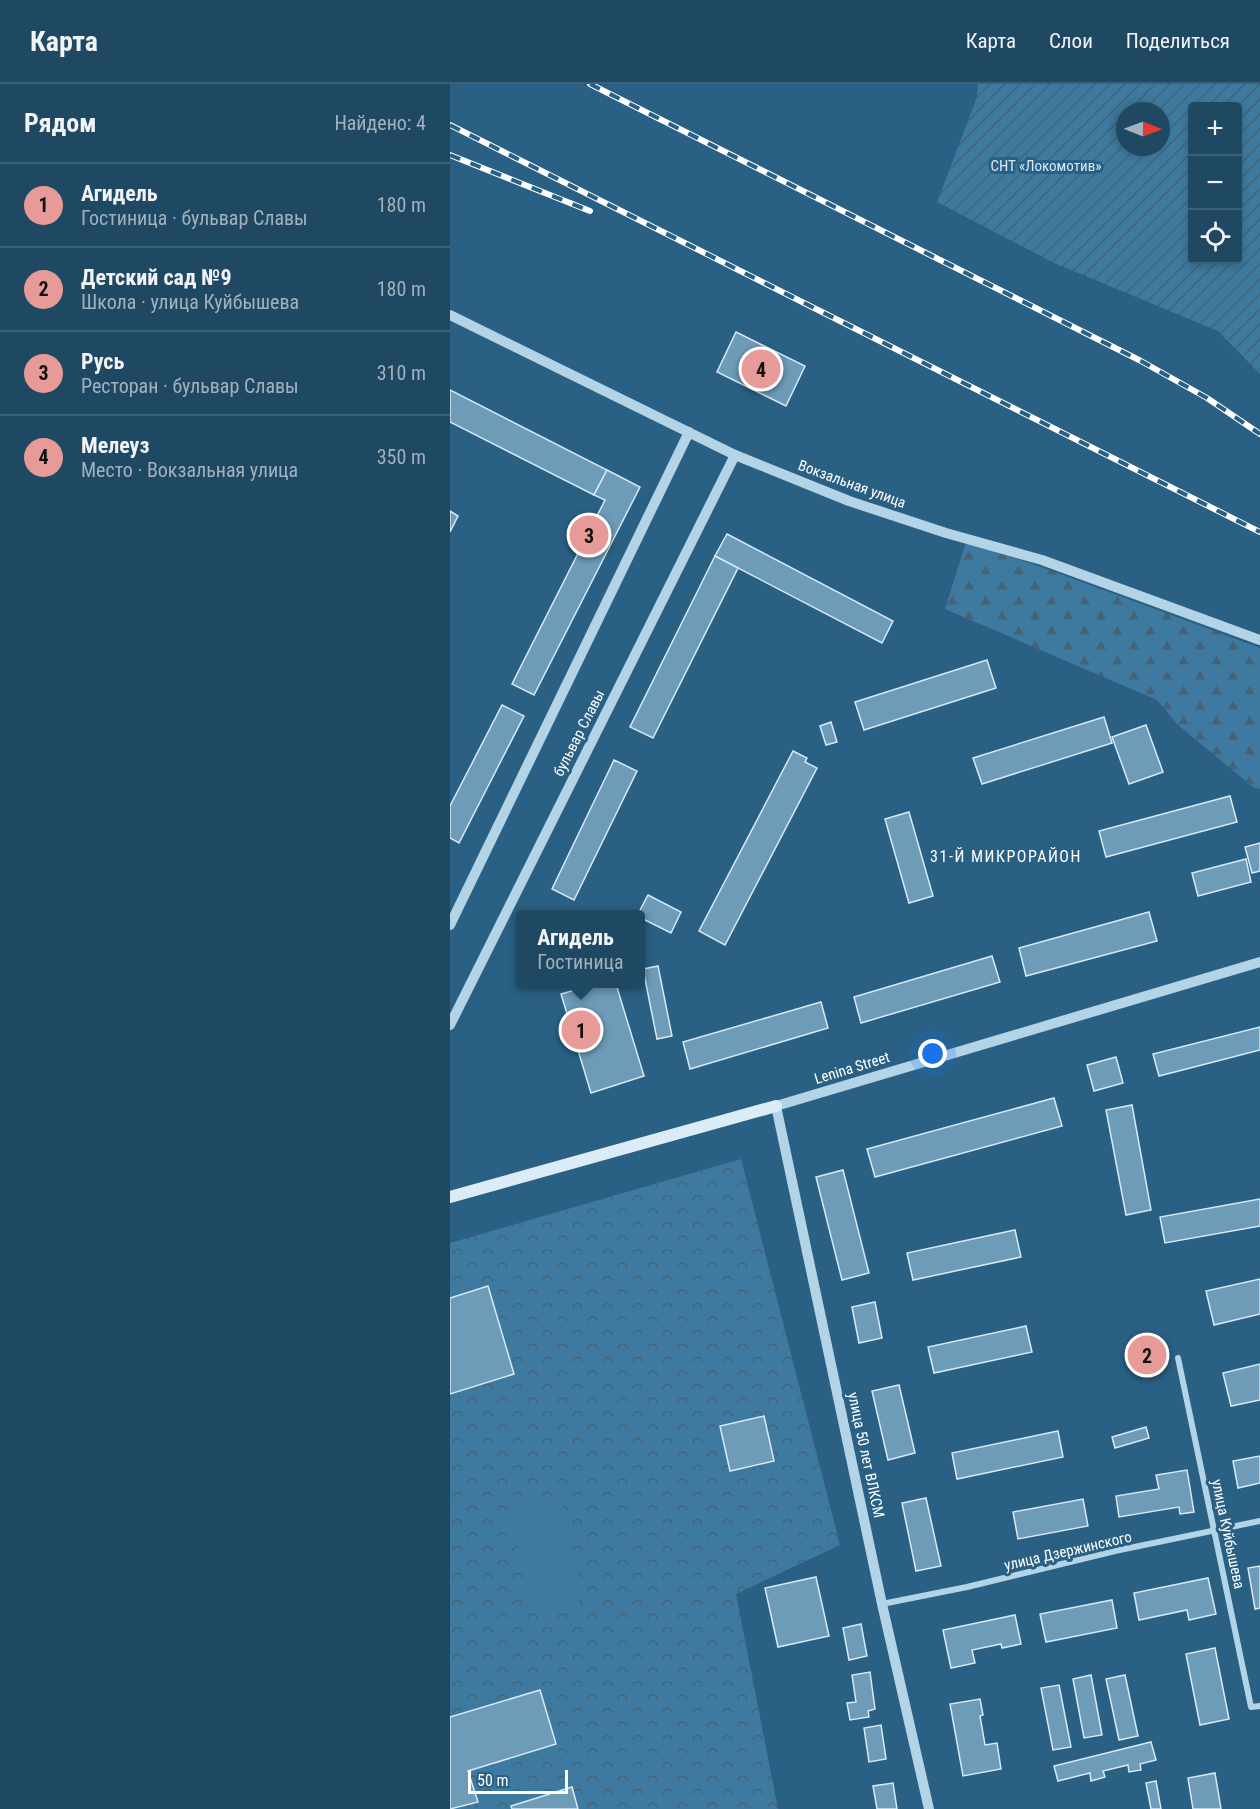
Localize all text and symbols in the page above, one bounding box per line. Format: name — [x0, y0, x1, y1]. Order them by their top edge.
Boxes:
text: Карта — [30, 25, 98, 58]
text: Карта — [966, 29, 1016, 53]
text: Слои — [1049, 29, 1093, 53]
text: Поделиться — [1126, 29, 1230, 53]
north arrow — [1116, 102, 1170, 156]
map controls — [1188, 102, 1242, 264]
button: + — [1188, 102, 1242, 156]
text: Рядом — [24, 108, 96, 138]
text: Найдено: 4 — [334, 111, 426, 135]
button: − — [1188, 156, 1242, 210]
park label: СНТ «Локомотив» — [990, 157, 1102, 175]
text: Агидель — [81, 181, 158, 206]
text: 1 — [38, 193, 49, 217]
text: 180 m — [377, 193, 426, 217]
text: Гостиница · бульвар Славы — [81, 206, 308, 230]
button: locate — [1188, 210, 1242, 264]
text: Детский сад №9 — [81, 265, 232, 290]
text: 2 — [38, 277, 49, 301]
text: 180 m — [377, 277, 426, 301]
text: Школа · улица Куйбышева — [81, 290, 299, 314]
pin: 4 — [742, 346, 780, 392]
text: Русь — [81, 349, 124, 374]
text: 3 — [38, 361, 49, 385]
text: 310 m — [377, 361, 426, 385]
text: Ресторан · бульвар Славы — [81, 374, 299, 398]
text: Мелеуз — [81, 433, 149, 458]
text: 4 — [38, 445, 49, 469]
text: 350 m — [377, 445, 426, 469]
street label: Вокзальная улица — [796, 456, 908, 512]
text: Место · Вокзальная улица — [81, 458, 298, 482]
pin: 3 — [570, 512, 608, 558]
street label: бульвар Славы — [549, 687, 609, 779]
district label: 31-Й МИКРОРАЙОН — [930, 847, 1082, 866]
popup — [516, 910, 645, 988]
text: Агидель — [537, 925, 614, 950]
text: Гостиница — [537, 950, 624, 974]
pin: 1 — [562, 1008, 600, 1052]
your location — [918, 1039, 947, 1068]
street label: Lenina Street — [812, 1048, 892, 1088]
pin: 2 — [1128, 1332, 1166, 1378]
street label: улица 50 лет ВЛКСМ — [844, 1391, 888, 1519]
street label: улица Куйбышева — [1208, 1478, 1248, 1590]
street label: улица Дзержинского — [1002, 1528, 1134, 1574]
scale bar — [468, 1767, 568, 1794]
text: 50 m — [477, 1771, 509, 1790]

